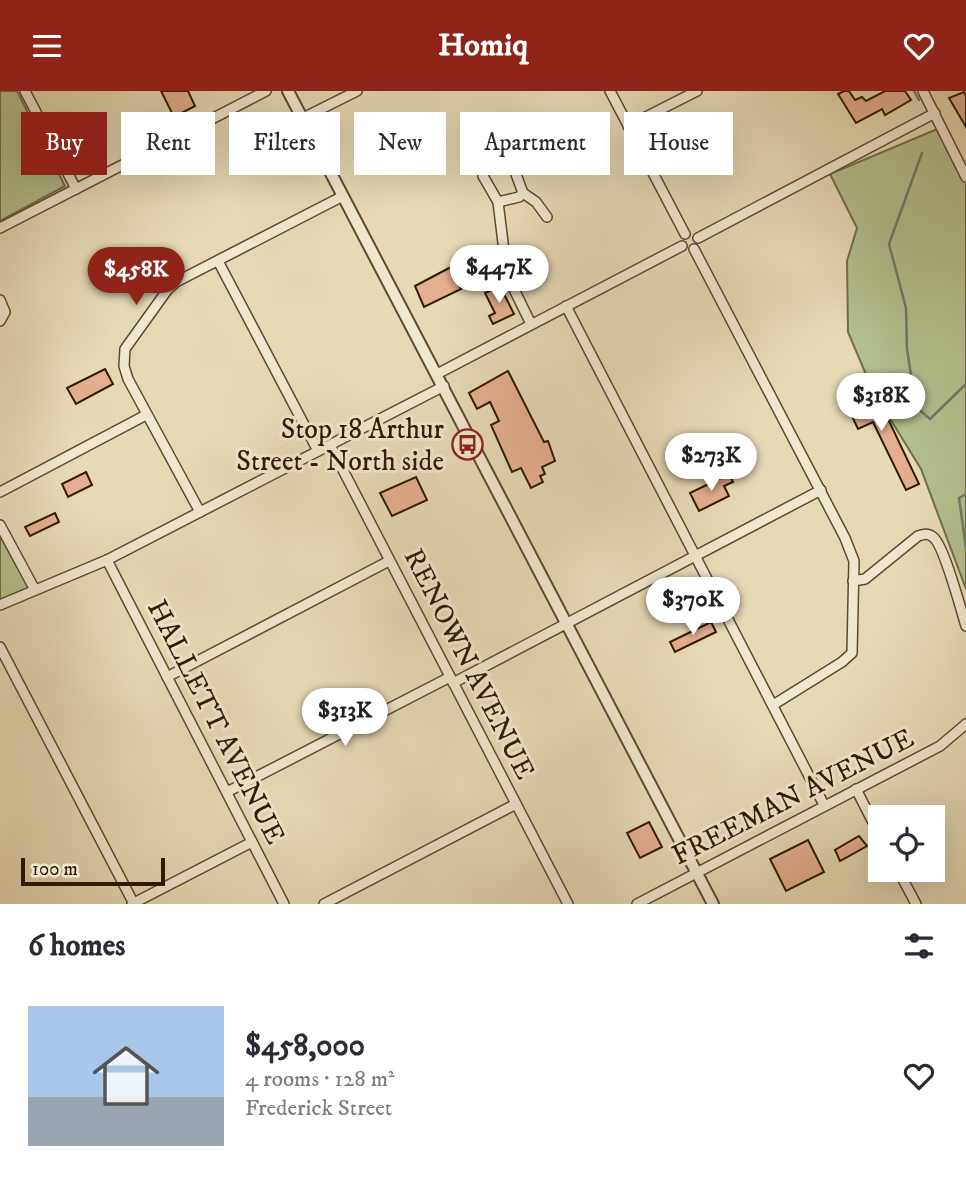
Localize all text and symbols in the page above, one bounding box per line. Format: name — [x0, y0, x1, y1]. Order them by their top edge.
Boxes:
text: Homiq — [438, 26, 528, 66]
icon: menu — [28, 27, 66, 65]
icon: heart — [900, 27, 938, 65]
chip: Buy — [21, 112, 107, 175]
chip: Rent — [121, 112, 215, 175]
chip: Filters — [229, 112, 340, 175]
chip: New — [354, 112, 446, 175]
chip: Apartment — [460, 112, 610, 175]
chip: House — [624, 112, 733, 175]
pin: $447K — [450, 245, 548, 305]
pin: $458K — [87, 247, 185, 307]
text: $447K — [466, 253, 532, 282]
text: $458K — [104, 255, 168, 284]
pin: $318K — [832, 373, 930, 433]
text: $318K — [852, 381, 910, 410]
place label: Stop 18 Arthur Street - North side — [236, 412, 445, 479]
bus stop icon: Stop 18 Arthur Street - North side — [450, 428, 484, 462]
pin: $273K — [662, 433, 760, 493]
text: $273K — [681, 441, 741, 470]
street label: RENOWN AVENUE — [396, 543, 542, 785]
pin: $370K — [644, 577, 742, 637]
text: $370K — [662, 585, 724, 614]
street label: HALLETT AVENUE — [139, 594, 293, 850]
pin: $313K — [296, 689, 394, 748]
text: $313K — [318, 696, 372, 725]
street label: FREEMAN AVENUE — [666, 721, 920, 873]
map controls — [868, 805, 945, 882]
button: locate — [868, 805, 945, 882]
scale bar — [21, 855, 164, 887]
text: 100 m — [32, 858, 78, 881]
icon: filters — [900, 927, 938, 965]
text: 6 homes — [28, 928, 125, 965]
text: $458,000 — [245, 1028, 365, 1065]
icon: home — [84, 1034, 168, 1118]
icon: heart — [900, 1057, 938, 1095]
text: 4 rooms · 128 m² — [245, 1065, 395, 1094]
text: Frederick Street — [245, 1094, 392, 1123]

